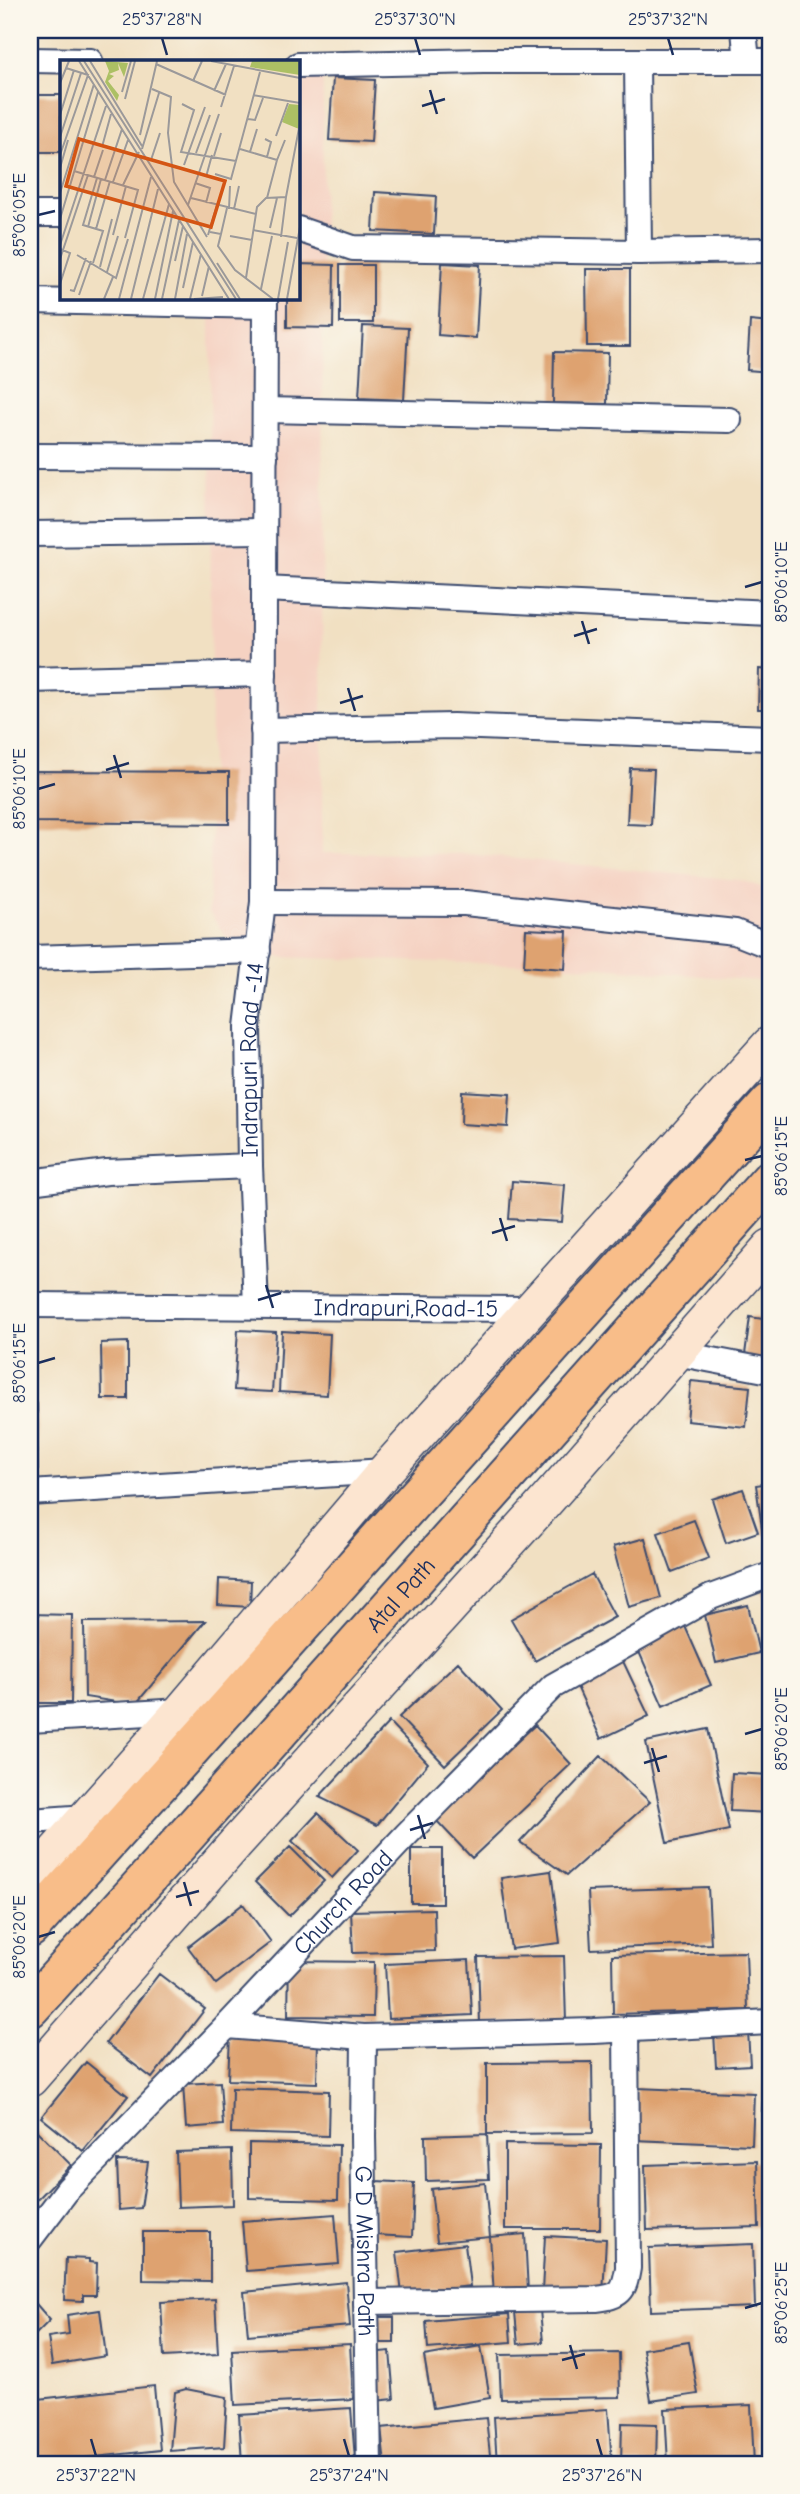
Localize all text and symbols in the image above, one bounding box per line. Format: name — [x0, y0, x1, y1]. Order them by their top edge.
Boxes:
text: 25°37'28"N — [122, 9, 202, 30]
text: 25°37'30"N — [374, 9, 456, 30]
text: 25°37'32"N — [628, 9, 708, 30]
inset map — [60, 60, 299, 299]
text: 85°06'05"E — [9, 173, 30, 257]
text: 85°06'10"E — [771, 541, 792, 623]
text: 85°06'10"E — [9, 748, 30, 830]
street label: Indrapuri Road -14 — [234, 961, 270, 1158]
text: 85°06'15"E — [771, 1116, 792, 1196]
street label: Indrapuri,Road-15 — [313, 1293, 499, 1323]
text: 85°06'15"E — [9, 1323, 30, 1403]
street label: Atal Path — [360, 1552, 441, 1638]
text: 85°06'20"E — [771, 1687, 792, 1771]
street label: Church Road — [287, 1844, 399, 1960]
text: 85°06'20"E — [9, 1895, 30, 1979]
street label: G D Mishra Path — [350, 2165, 381, 2337]
text: 85°06'25"E — [771, 2262, 792, 2344]
text: 25°37'22"N — [56, 2465, 136, 2486]
text: 25°37'24"N — [309, 2465, 389, 2486]
text: 25°37'26"N — [562, 2465, 642, 2486]

